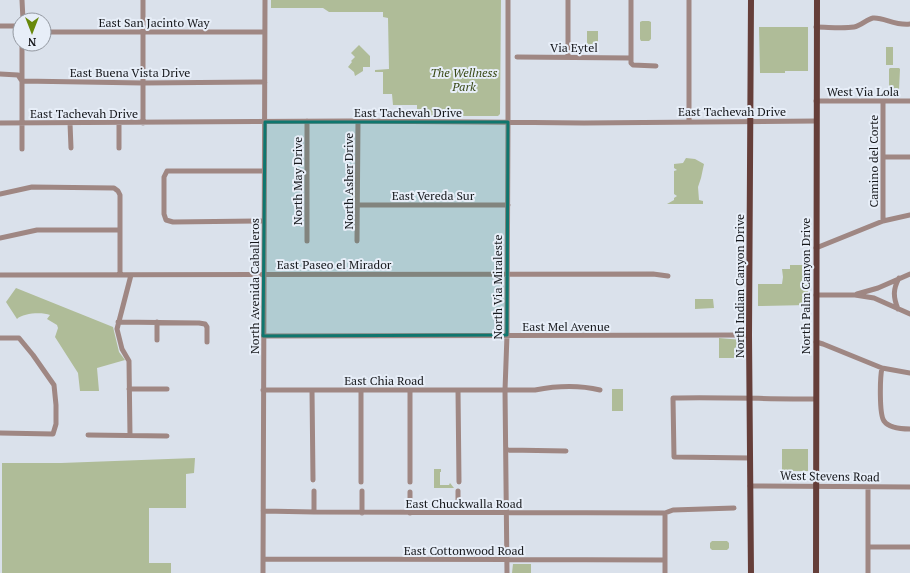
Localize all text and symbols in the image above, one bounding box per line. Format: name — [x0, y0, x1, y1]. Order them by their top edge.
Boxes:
north arrow — [12, 12, 52, 52]
street label: East San Jacinto Way — [98, 15, 211, 30]
text: N — [27, 35, 36, 49]
street label: Via Eytel — [550, 40, 598, 55]
street label: East Buena Vista Drive — [70, 65, 190, 80]
park label: The Wellness Park — [430, 65, 498, 94]
street label: West Via Lola — [827, 84, 899, 99]
street label: East Tachevah Drive — [678, 104, 786, 119]
street label: East Tachevah Drive — [354, 105, 462, 120]
street label: East Tachevah Drive — [30, 106, 138, 121]
street label: Camino del Corte — [866, 115, 881, 207]
street label: North Asher Drive — [341, 133, 356, 229]
street label: North May Drive — [290, 137, 305, 225]
street label: East Vereda Sur — [392, 188, 475, 203]
street label: North Indian Canyon Drive — [732, 214, 747, 358]
street label: North Avenida Caballeros — [247, 218, 262, 354]
street label: North Palm Canyon Drive — [798, 218, 813, 354]
street label: North Via Miraleste — [490, 235, 505, 339]
street label: East Paseo el Mirador — [277, 257, 392, 272]
street label: East Mel Avenue — [522, 319, 610, 334]
street label: East Chia Road — [344, 373, 424, 388]
street label: West Stevens Road — [780, 468, 880, 484]
street label: East Chuckwalla Road — [406, 496, 523, 511]
street label: East Cottonwood Road — [404, 543, 525, 558]

